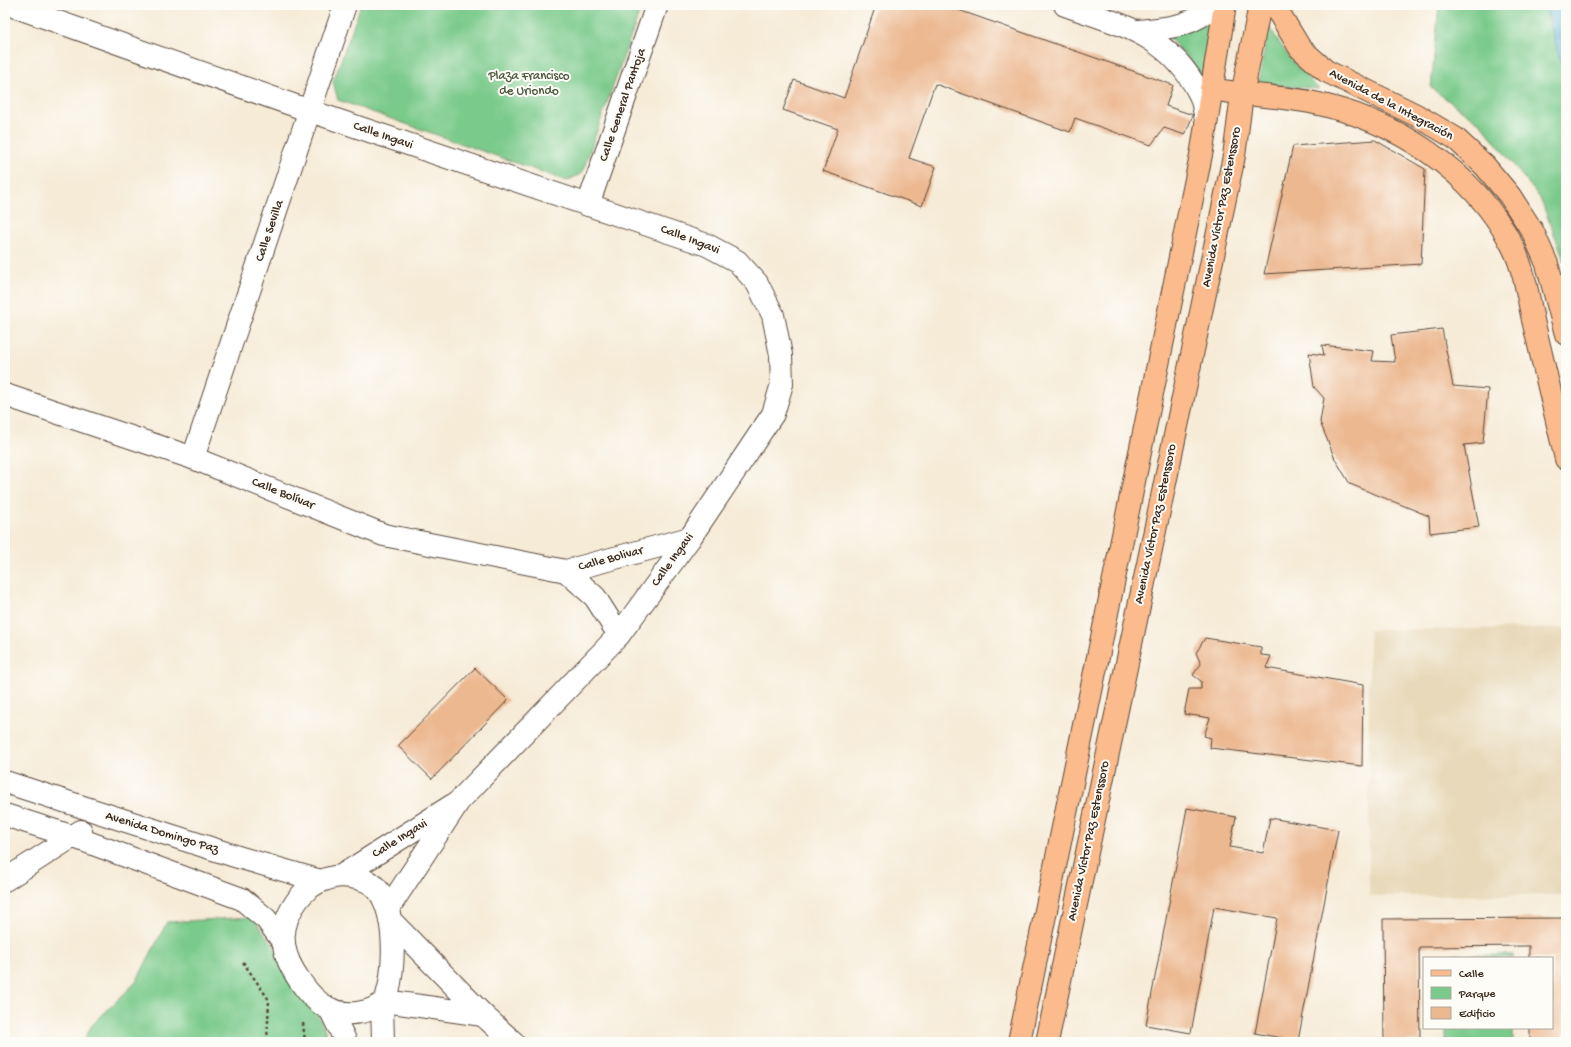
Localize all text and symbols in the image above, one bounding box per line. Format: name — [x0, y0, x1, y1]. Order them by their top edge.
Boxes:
street label: Calle General Pantoja — [597, 46, 650, 164]
street label: Avenida de la Integración — [1326, 66, 1456, 144]
park label: Plaza Francisco de Uriondo — [487, 69, 570, 99]
street label: Calle Ingavi — [351, 119, 415, 153]
street label: Avenida Víctor Paz Estenssoro — [1199, 125, 1245, 289]
street label: Calle Sevilla — [252, 198, 288, 264]
street label: Calle Ingavi — [658, 222, 722, 258]
street label: Avenida Víctor Paz Estenssoro — [1132, 442, 1180, 605]
street label: Calle Bolívar — [249, 475, 318, 514]
street label: Calle Ingavi — [649, 530, 697, 590]
street label: Calle Bolivar — [577, 543, 646, 575]
street label: Avenida Víctor Paz Estenssoro — [1065, 759, 1113, 922]
street label: Avenida Domingo Paz — [103, 809, 222, 858]
street label: Calle Ingavi — [370, 816, 431, 862]
legend — [1423, 957, 1553, 1029]
text: Calle — [1459, 968, 1484, 982]
text: Parque — [1458, 988, 1496, 1002]
text: Edificio — [1459, 1008, 1495, 1022]

